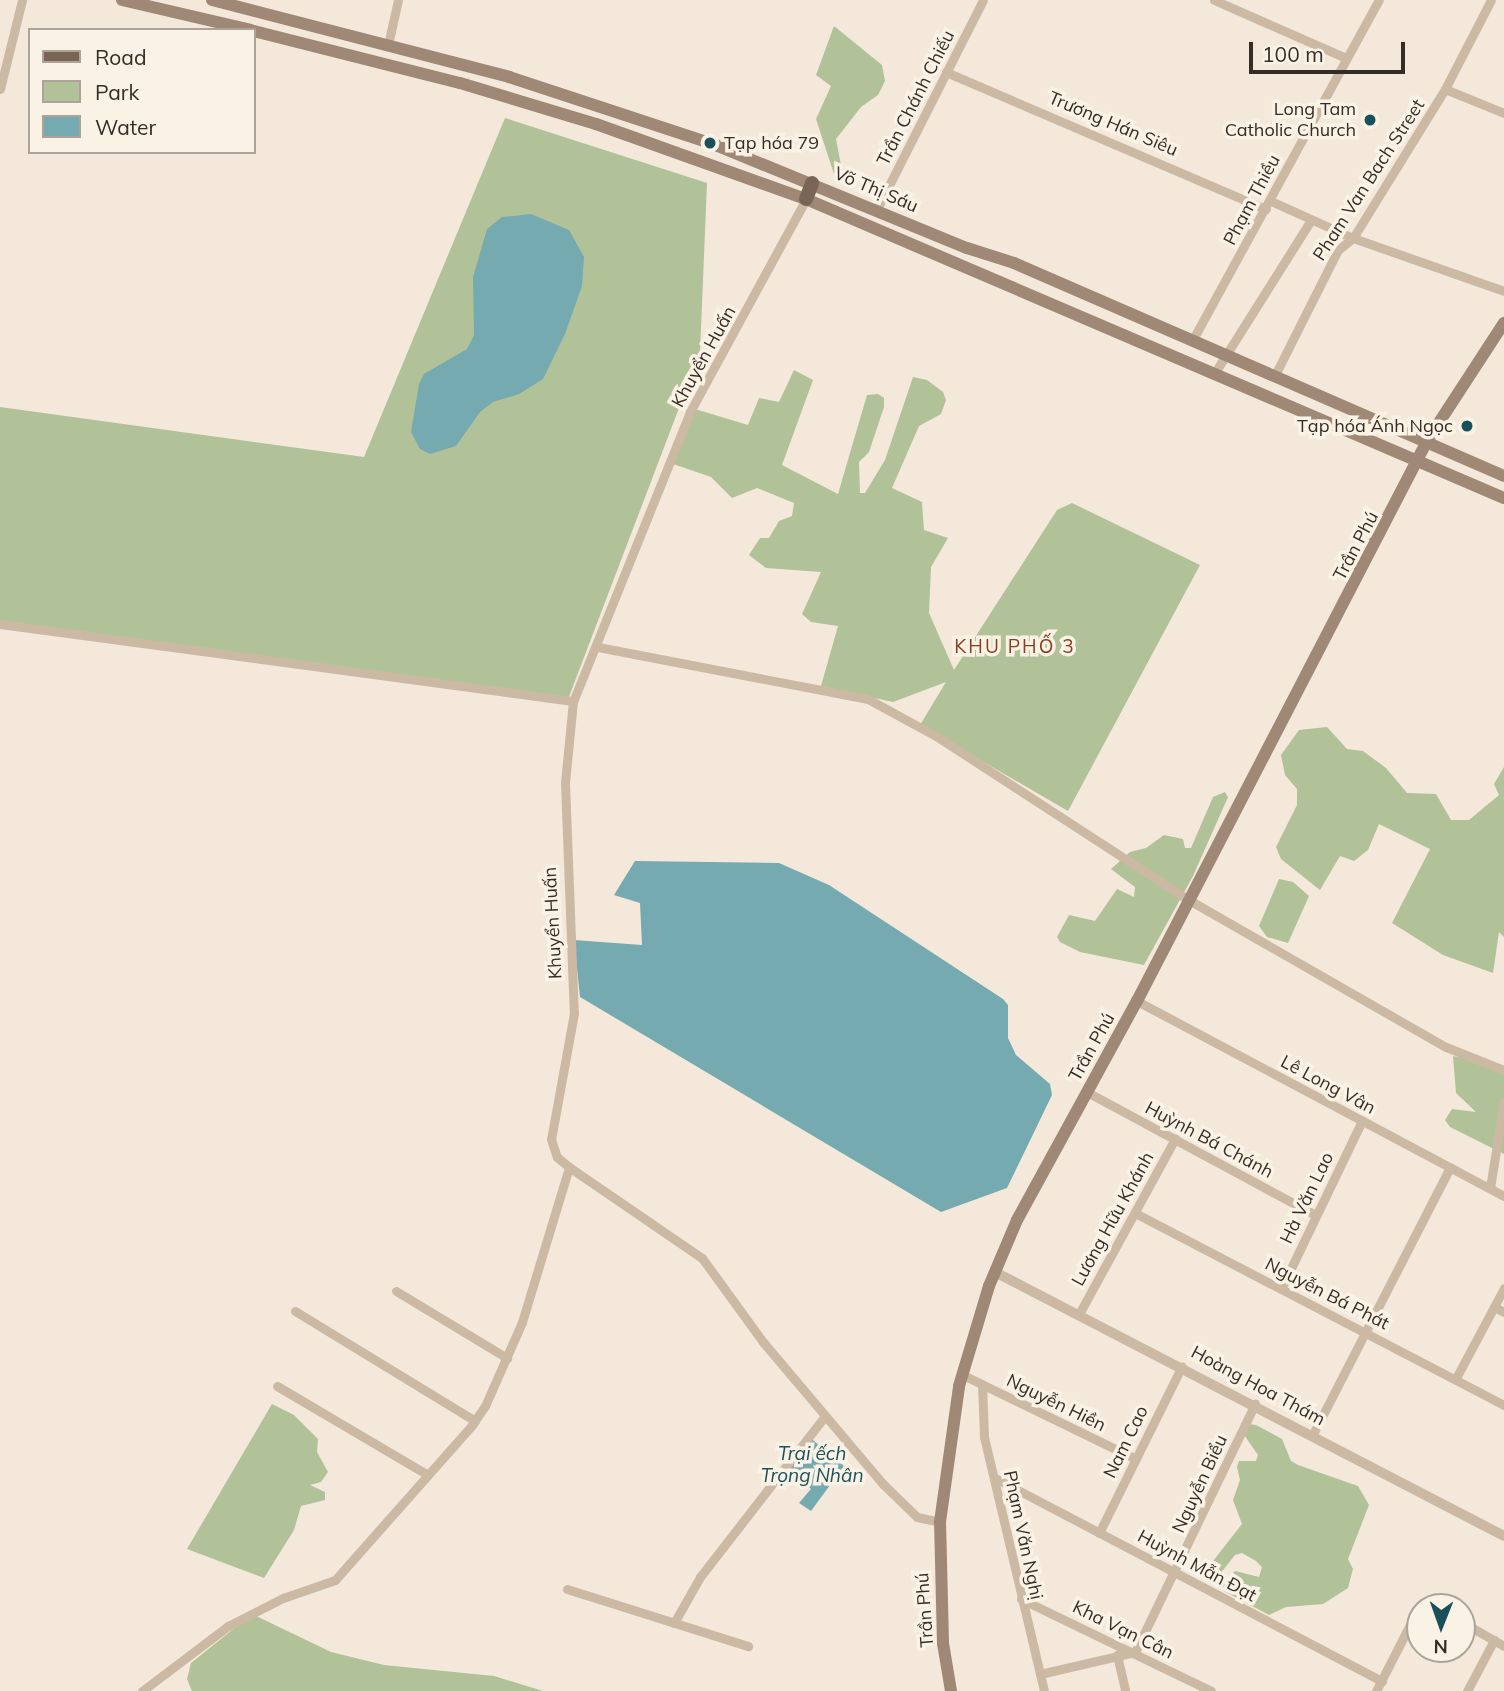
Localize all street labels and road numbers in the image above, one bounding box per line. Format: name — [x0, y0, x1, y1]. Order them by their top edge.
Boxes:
street label: Trần Chánh Chiếu — [873, 27, 959, 169]
street label: Trương Hán Siêu — [1045, 87, 1181, 161]
street label: Pham Van Bach Street — [1309, 95, 1429, 265]
street label: Phạm Thiều — [1219, 151, 1285, 249]
street label: Võ Thị Sáu — [831, 163, 921, 217]
street label: Khuyển Huấn — [667, 303, 741, 411]
street label: Trần Phú — [1329, 508, 1383, 584]
street label: Khuyển Huấn — [539, 866, 567, 980]
street label: Trần Phú — [1064, 1009, 1120, 1085]
street label: Lê Long Vân — [1277, 1051, 1379, 1119]
street label: Huỳnh Bá Chánh — [1141, 1097, 1277, 1183]
street label: Lương Hữu Khánh — [1067, 1148, 1159, 1290]
street label: Hà Văn Lao — [1276, 1149, 1338, 1247]
street label: Nguyễn Bá Phát — [1261, 1253, 1393, 1335]
street label: Hoàng Hoa Thám — [1187, 1342, 1329, 1430]
street label: Nguyễn Hiền — [1003, 1370, 1109, 1436]
street label: Nam Cao — [1099, 1402, 1153, 1482]
street label: Nguyễn Biểu — [1168, 1431, 1232, 1537]
street label: Phạm Văn Nghị — [999, 1469, 1047, 1601]
street label: Huỳnh Mẫn Đạt — [1134, 1526, 1260, 1606]
street label: Trần Phú — [912, 1572, 938, 1648]
street label: Kha Vạn Cân — [1069, 1596, 1177, 1664]

